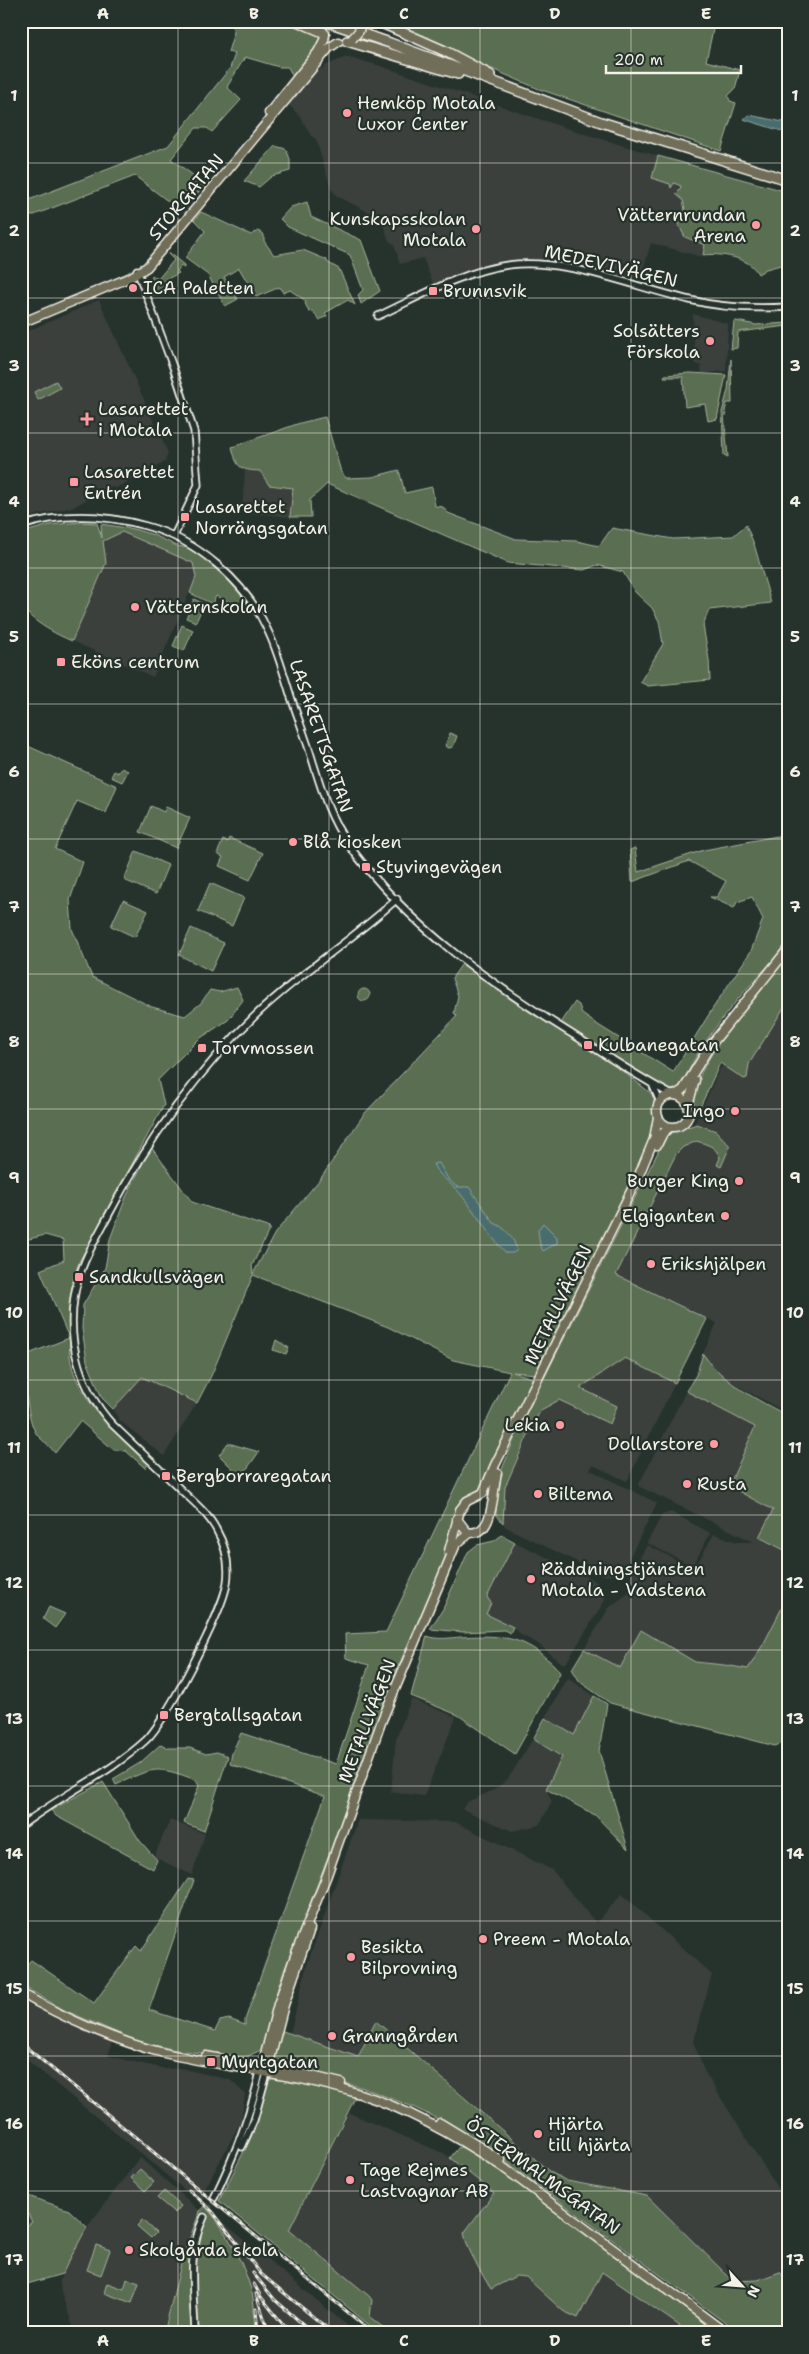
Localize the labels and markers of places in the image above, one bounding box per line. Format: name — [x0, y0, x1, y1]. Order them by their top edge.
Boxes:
place label: Hemköp Motala Luxor Center — [357, 91, 495, 136]
marker: Hemköp Motala Luxor Center — [341, 107, 353, 119]
place label: Vätternrundan Arena — [617, 203, 746, 248]
place label: Kunskapsskolan Motala — [330, 207, 466, 252]
marker: Vätternrundan Arena — [750, 219, 762, 231]
marker: Kunskapsskolan Motala — [470, 223, 482, 235]
place label: ICA Paletten — [143, 276, 254, 300]
place label: Brunnsvik — [443, 279, 527, 303]
marker: ICA Paletten — [127, 282, 139, 294]
marker: Brunnsvik — [427, 285, 439, 297]
place label: Solsätters Förskola — [613, 319, 700, 364]
marker: Solsätters Förskola — [704, 335, 716, 347]
place label: Lasarettet i Motala — [98, 397, 189, 442]
marker: Lasarettet i Motala — [80, 412, 94, 426]
place label: Lasarettet Entrén — [84, 460, 175, 505]
marker: Lasarettet Entrén — [68, 476, 80, 488]
place label: Lasarettet Norrängsgatan — [195, 495, 328, 540]
marker: Lasarettet Norrängsgatan — [179, 511, 191, 523]
place label: Vätternskolan — [145, 595, 268, 619]
marker: Vätternskolan — [129, 601, 141, 613]
place label: Eköns centrum — [71, 650, 199, 674]
marker: Eköns centrum — [55, 656, 67, 668]
place label: Blå kiosken — [303, 830, 402, 854]
marker: Blå kiosken — [287, 836, 299, 848]
place label: Styvingevägen — [376, 855, 502, 879]
marker: Styvingevägen — [360, 861, 372, 873]
place label: Kulbanegatan — [598, 1033, 719, 1057]
place label: Torvmossen — [212, 1036, 314, 1060]
marker: Kulbanegatan — [582, 1039, 594, 1051]
marker: Torvmossen — [196, 1042, 208, 1054]
place label: Ingo — [683, 1099, 725, 1123]
marker: Ingo — [729, 1105, 741, 1117]
place label: Burger King — [627, 1169, 729, 1193]
marker: Burger King — [733, 1175, 745, 1187]
place label: Elgiganten — [622, 1204, 715, 1228]
marker: Elgiganten — [719, 1210, 731, 1222]
place label: Erikshjälpen — [661, 1252, 766, 1276]
marker: Erikshjälpen — [645, 1258, 657, 1270]
place label: Sandkullsvägen — [89, 1265, 224, 1289]
marker: Sandkullsvägen — [73, 1271, 85, 1283]
place label: Lekia — [505, 1413, 550, 1437]
marker: Lekia — [554, 1419, 566, 1431]
place label: Dollarstore — [608, 1432, 704, 1456]
marker: Dollarstore — [708, 1438, 720, 1450]
place label: Bergborraregatan — [176, 1464, 332, 1488]
marker: Bergborraregatan — [160, 1470, 172, 1482]
place label: Rusta — [697, 1472, 746, 1496]
marker: Rusta — [681, 1478, 693, 1490]
place label: Biltema — [548, 1482, 613, 1506]
marker: Biltema — [532, 1488, 544, 1500]
place label: Räddningstjänsten Motala - Vadstena — [541, 1557, 706, 1602]
marker: Räddningstjänsten Motala - Vadstena — [525, 1573, 537, 1585]
place label: Bergtallsgatan — [174, 1703, 302, 1727]
marker: Bergtallsgatan — [158, 1709, 170, 1721]
place label: Preem - Motala — [493, 1927, 630, 1951]
marker: Preem - Motala — [477, 1933, 489, 1945]
place label: Besikta Bilprovning — [361, 1935, 457, 1980]
marker: Besikta Bilprovning — [345, 1951, 357, 1963]
place label: Granngården — [342, 2024, 458, 2048]
marker: Granngården — [326, 2030, 338, 2042]
place label: Myntgatan — [221, 2050, 318, 2074]
marker: Myntgatan — [205, 2056, 217, 2068]
place label: Hjärta till hjärta — [548, 2112, 630, 2157]
marker: Hjärta till hjärta — [532, 2128, 544, 2140]
place label: Tage Rejmes Lastvagnar AB — [360, 2158, 489, 2203]
marker: Tage Rejmes Lastvagnar AB — [344, 2174, 356, 2186]
place label: Skolgårda skola — [139, 2238, 278, 2262]
marker: Skolgårda skola — [123, 2244, 135, 2256]

